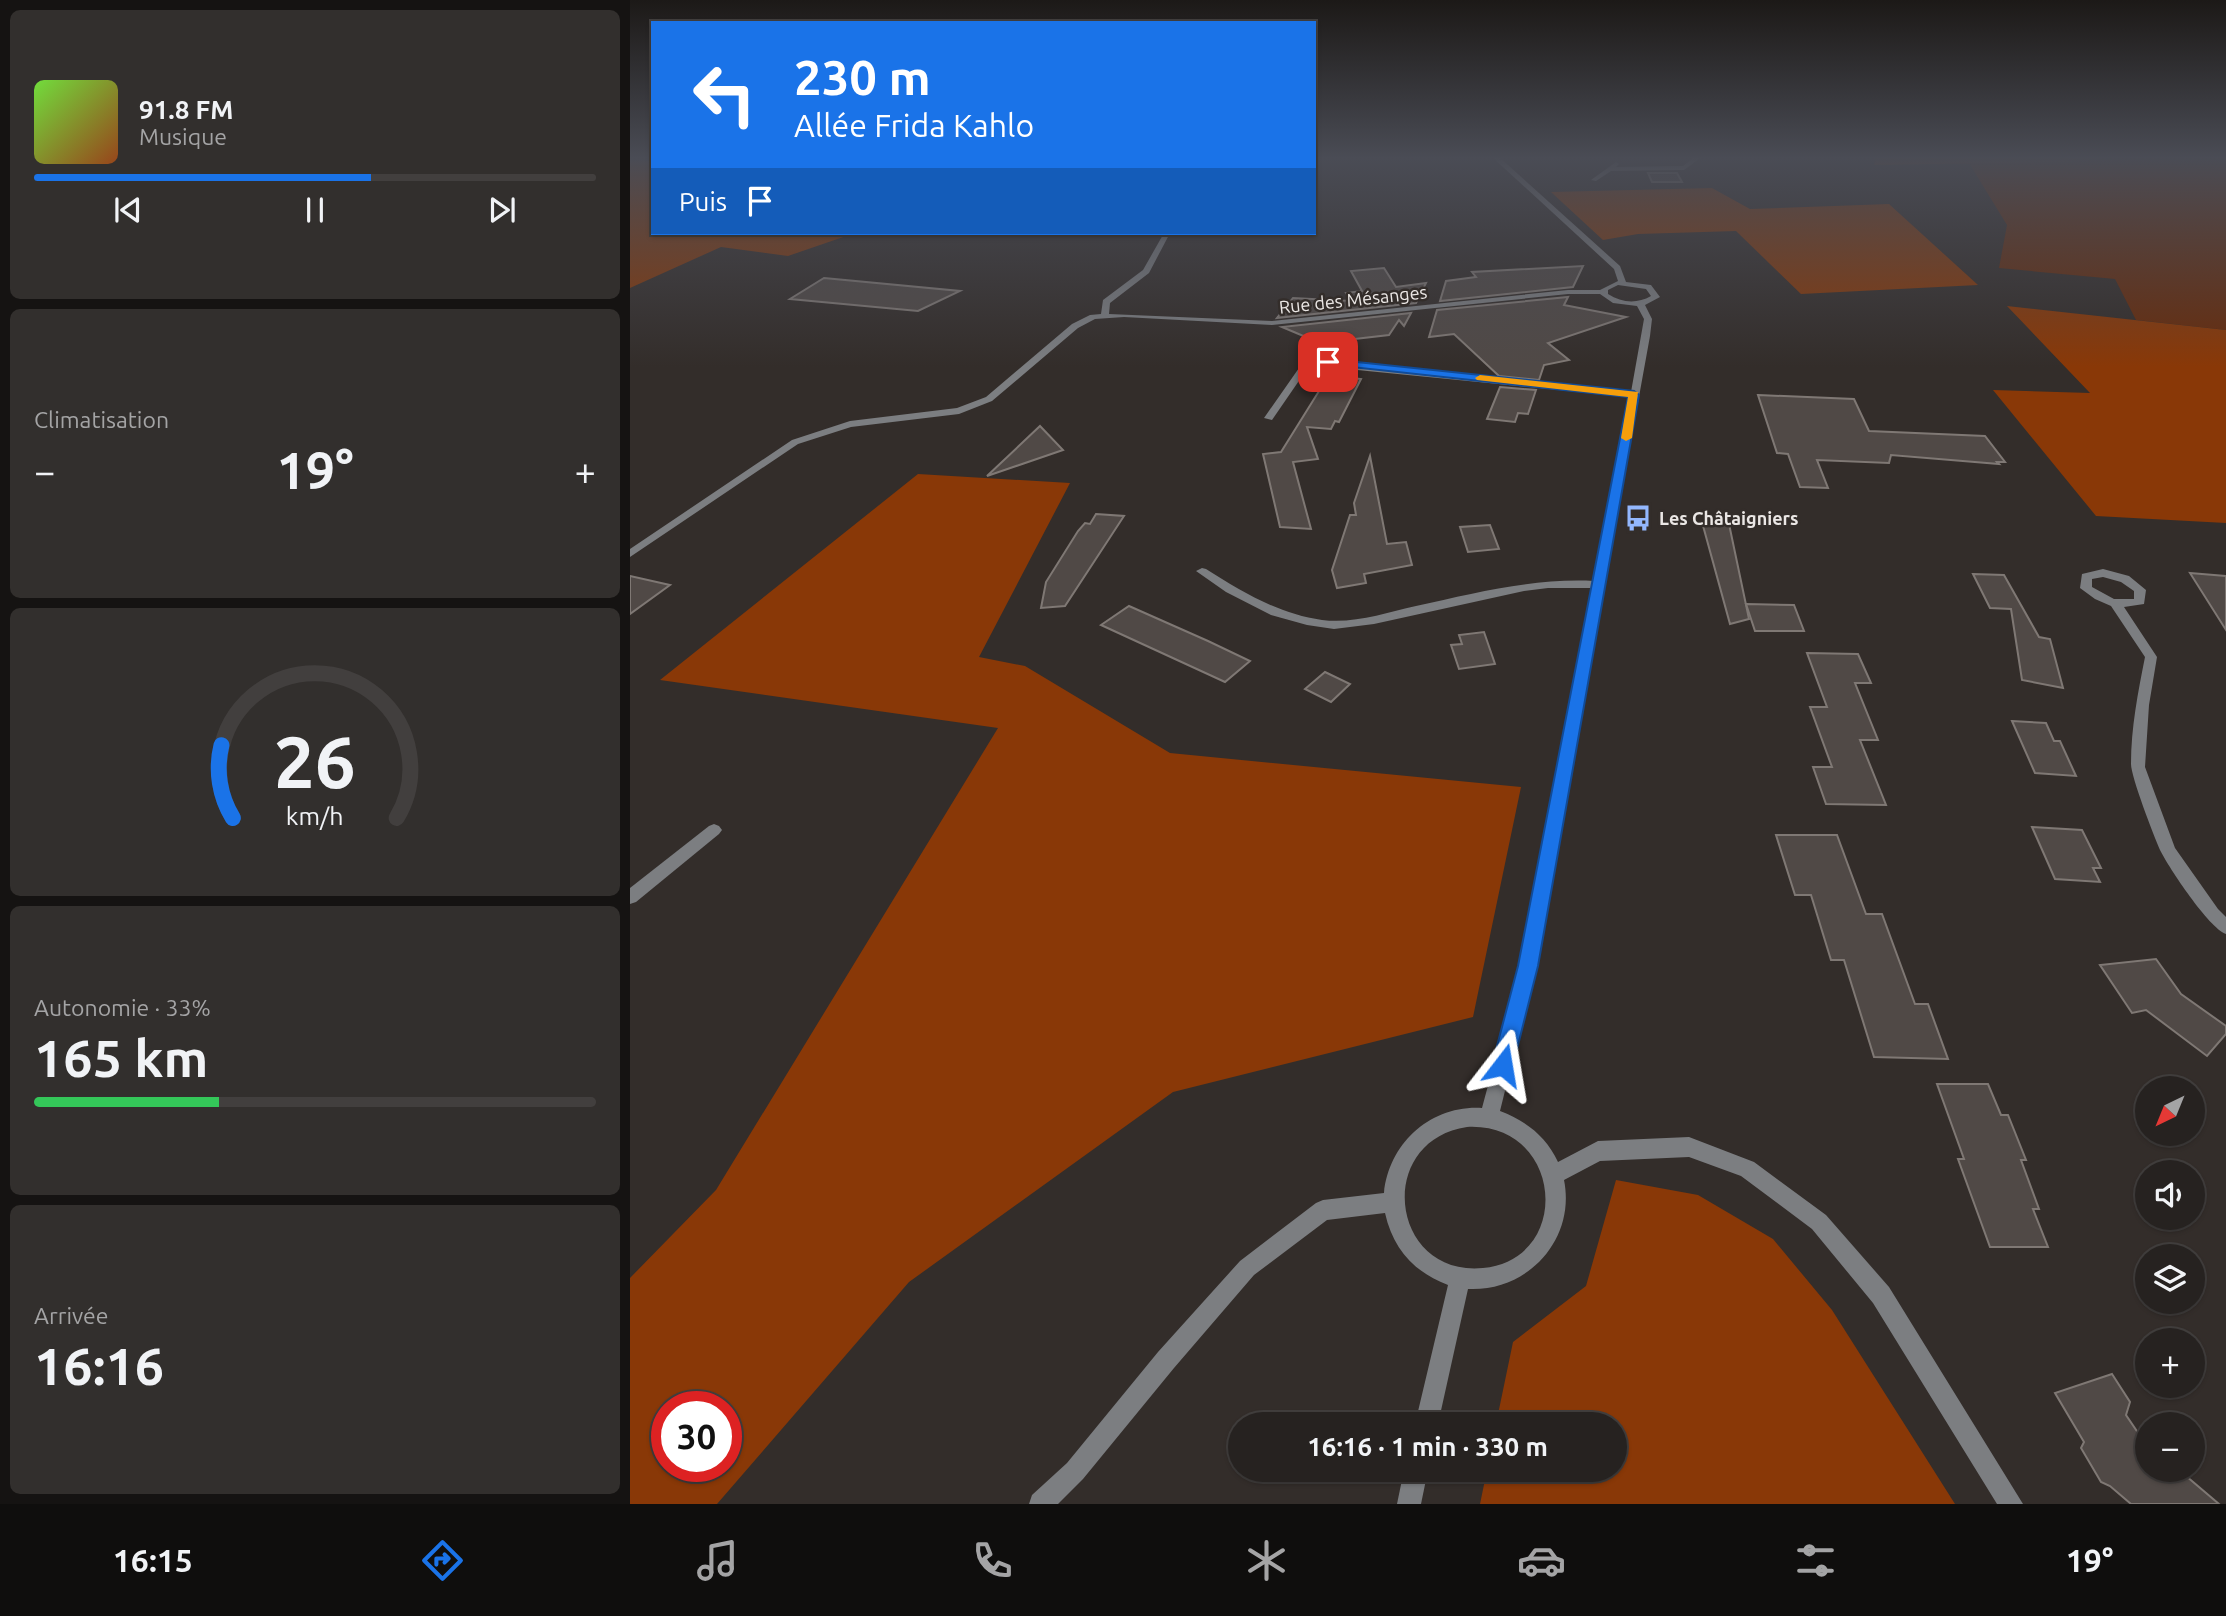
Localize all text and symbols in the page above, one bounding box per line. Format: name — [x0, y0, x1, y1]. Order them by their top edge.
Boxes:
icon: left — [679, 49, 770, 140]
text: 230 m — [794, 49, 931, 104]
text: 91.8 FM — [139, 95, 233, 124]
text: Allée Frida Kahlo — [794, 107, 1034, 143]
text: Musique — [139, 124, 227, 149]
icon: arrive — [741, 182, 779, 220]
text: Puis — [679, 187, 727, 216]
icon: previous — [109, 191, 147, 229]
icon: pause — [296, 191, 334, 229]
icon: next — [483, 191, 521, 229]
street label: Rue des Mésanges — [1278, 281, 1428, 317]
pin — [1298, 332, 1358, 392]
icon: arrive — [1309, 343, 1347, 381]
text: Climatisation — [34, 407, 169, 432]
text: 19° — [276, 441, 354, 499]
text: − — [34, 450, 55, 492]
text: + — [575, 450, 596, 492]
bus stop icon: Les Châtaigniers — [1623, 503, 1653, 533]
place label: Les Châtaigniers — [1659, 508, 1799, 528]
text: 26 — [274, 720, 356, 802]
text: km/h — [286, 802, 344, 830]
text: Autonomie · 33% — [34, 995, 211, 1020]
position arrow — [1466, 1028, 1540, 1102]
text: 165 km — [34, 1029, 208, 1087]
north arrow — [2135, 1076, 2205, 1146]
map controls — [2135, 1076, 2205, 1482]
button: sound — [2135, 1160, 2205, 1230]
button: layers — [2135, 1244, 2205, 1314]
text: Arrivée — [34, 1303, 109, 1328]
button: + — [2135, 1328, 2205, 1398]
text: 16:16 — [34, 1337, 164, 1395]
speed limit sign: 30 — [651, 1391, 742, 1482]
button: − — [2135, 1412, 2205, 1482]
text: 16:16 · 1 min · 330 m — [1307, 1432, 1548, 1461]
icon: directions — [418, 1536, 467, 1585]
icon: music — [693, 1536, 742, 1585]
icon: phone — [968, 1536, 1017, 1585]
icon: climate — [1242, 1536, 1291, 1585]
icon: car — [1517, 1536, 1566, 1585]
icon: filters — [1791, 1536, 1840, 1585]
text: 16:15 — [113, 1542, 193, 1578]
text: 19° — [2066, 1542, 2113, 1578]

